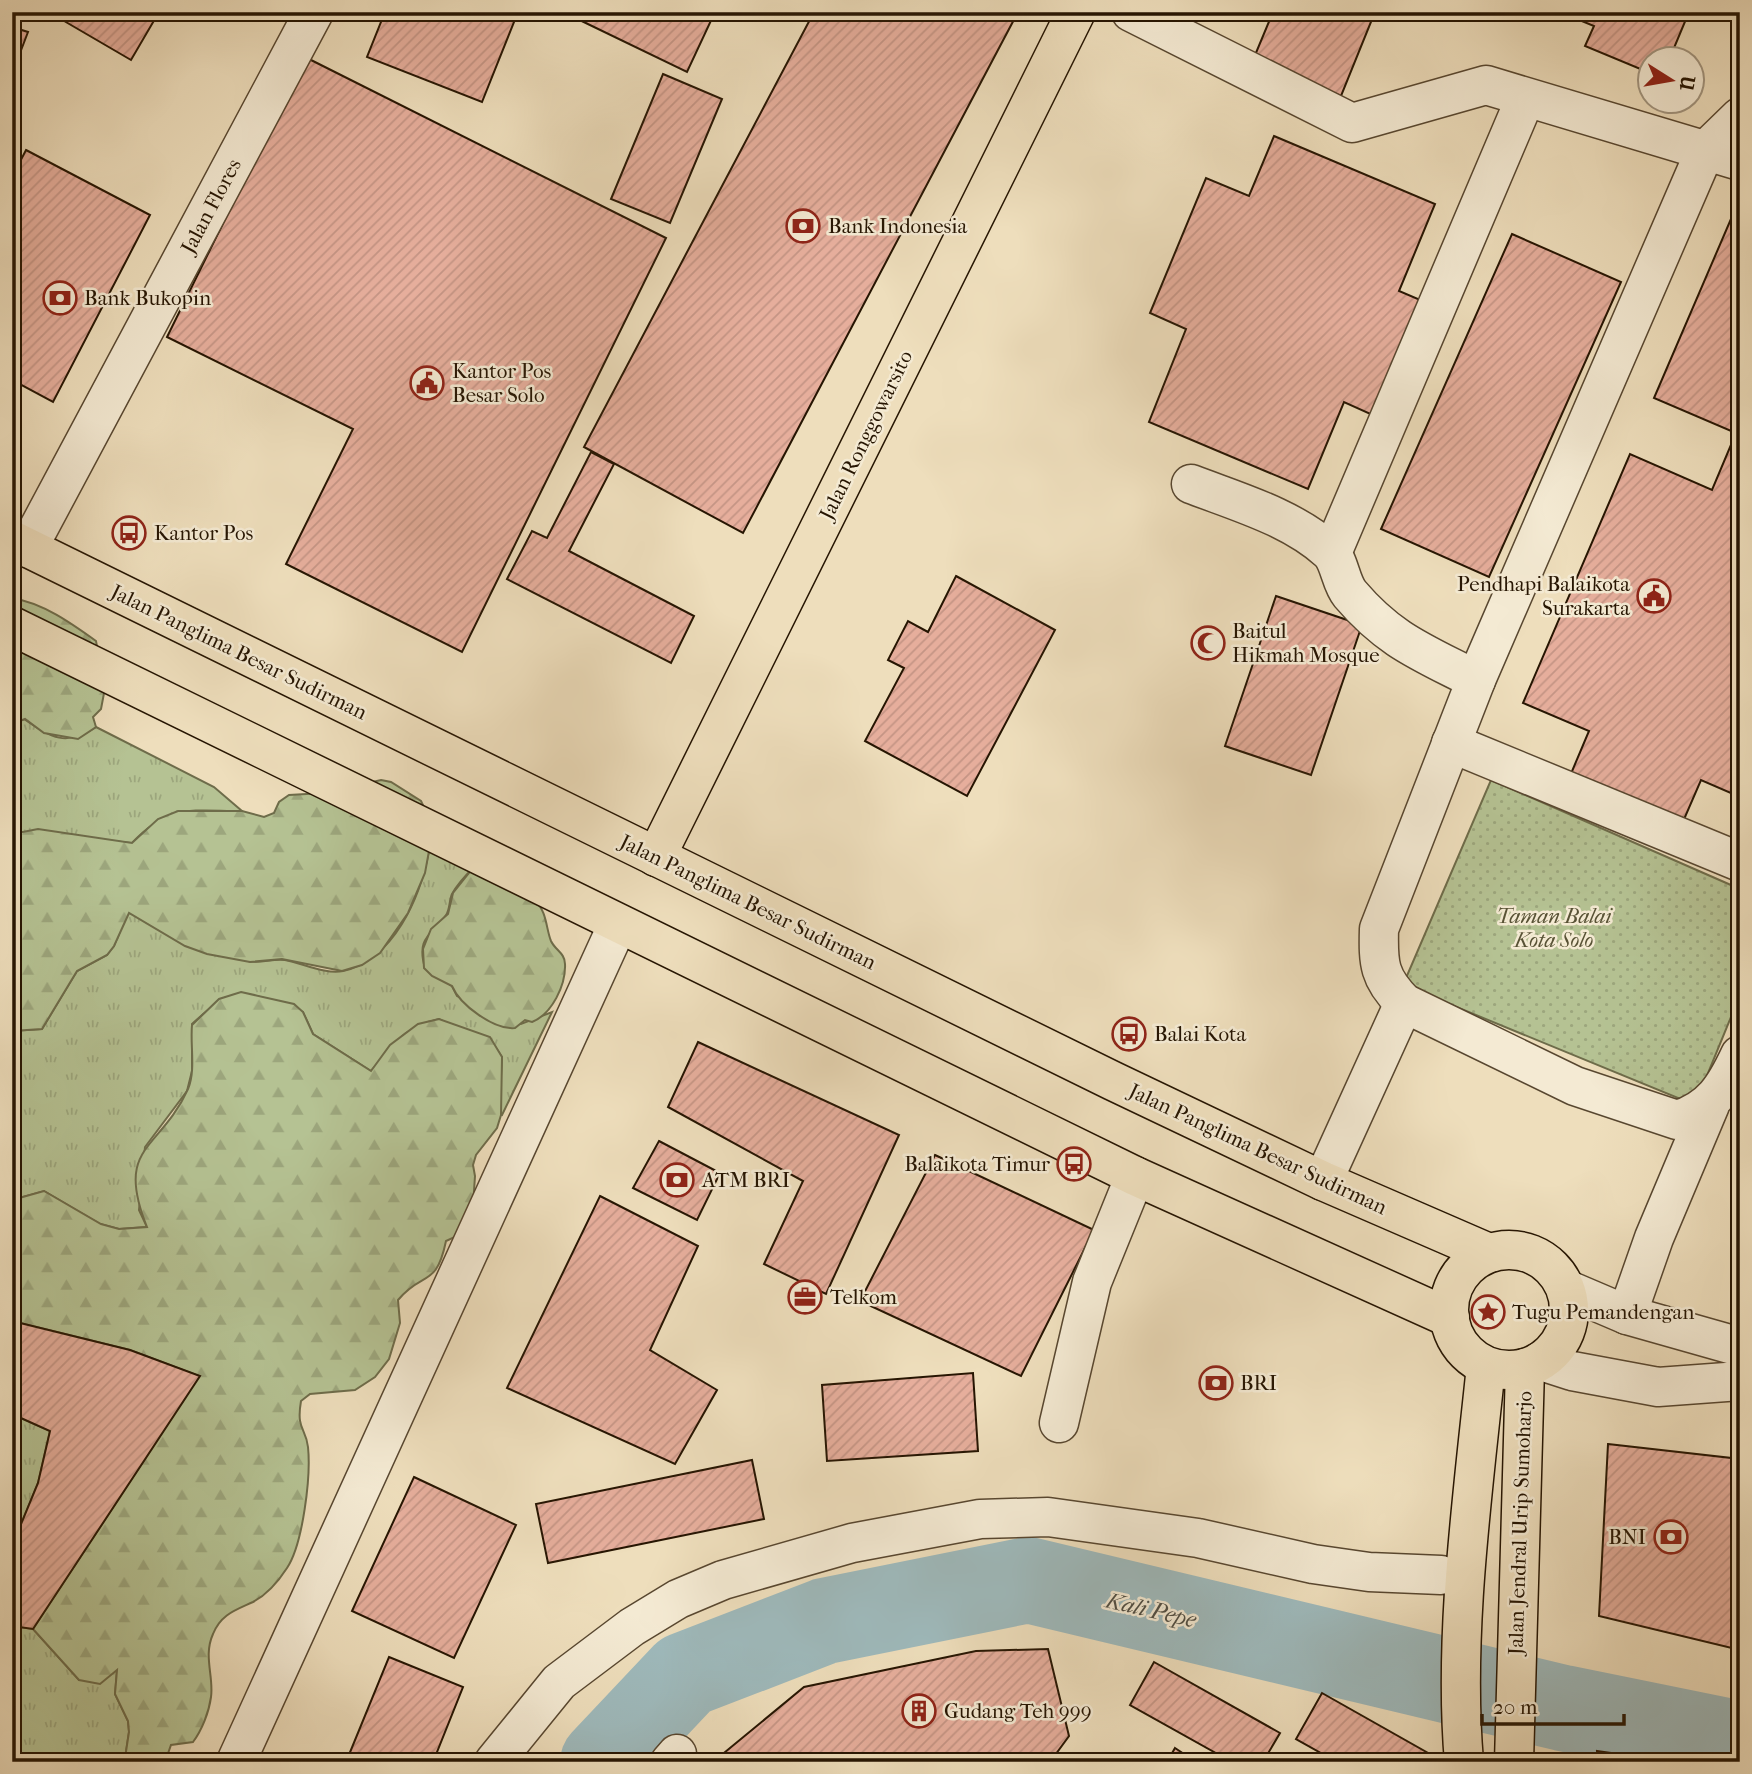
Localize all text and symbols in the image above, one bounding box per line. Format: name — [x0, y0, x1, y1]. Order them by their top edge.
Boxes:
north arrow — [1636, 46, 1706, 116]
text: U — [1674, 73, 1699, 93]
street label: Jalan Flores — [175, 154, 246, 259]
bank icon: Bank Indonesia — [784, 207, 822, 245]
place label: Bank Indonesia — [828, 214, 968, 238]
bank icon: Bank Bukopin — [41, 279, 79, 317]
place label: Bank Bukopin — [84, 286, 211, 310]
street label: Jalan Ronggowarsito — [814, 346, 917, 525]
place label: Kantor Pos Besar Solo — [452, 359, 552, 407]
public building icon: Kantor Pos Besar Solo — [408, 364, 446, 402]
bus stop icon: Kantor Pos — [110, 514, 148, 552]
place label: Kantor Pos — [154, 521, 254, 545]
place label: Pendhapi Balaikota Surakarta — [1457, 572, 1630, 620]
public building icon: Pendhapi Balaikota Surakarta — [1635, 577, 1673, 615]
street label: Jalan Panglima Besar Sudirman — [105, 579, 371, 725]
place label: Baitul Hikmah Mosque — [1232, 619, 1380, 667]
mosque icon: Baitul Hikmah Mosque — [1189, 624, 1227, 662]
street label: Jalan Panglima Besar Sudirman — [614, 829, 880, 975]
park label: Taman Balai Kota Solo — [1496, 904, 1614, 952]
bus stop icon: Balai Kota — [1110, 1015, 1148, 1053]
place label: Balai Kota — [1154, 1022, 1247, 1046]
street label: Jalan Panglima Besar Sudirman — [1123, 1078, 1391, 1219]
bus stop icon: Balaikota Timur — [1055, 1145, 1093, 1183]
place label: Balaikota Timur — [904, 1152, 1050, 1176]
bank icon: ATM BRI — [658, 1161, 696, 1199]
place label: ATM BRI — [701, 1168, 790, 1192]
office icon: Telkom — [786, 1278, 824, 1316]
place label: Telkom — [830, 1285, 898, 1309]
place icon: Tugu Pemandengan — [1469, 1293, 1507, 1331]
place label: Tugu Pemandengan — [1512, 1300, 1695, 1324]
bank icon: BRI — [1197, 1364, 1235, 1402]
place label: BRI — [1240, 1371, 1277, 1395]
street label: Jalan Jendral Urip Sumoharjo — [1503, 1391, 1537, 1657]
bank icon: BNI — [1652, 1518, 1690, 1556]
place label: BNI — [1608, 1525, 1646, 1549]
water label: Kali Pepe — [1101, 1586, 1199, 1634]
scale bar — [1482, 1683, 1624, 1727]
building icon: Gudang Teh 999 — [900, 1692, 938, 1730]
text: 20 m — [1493, 1695, 1538, 1719]
place label: Gudang Teh 999 — [944, 1699, 1092, 1723]

